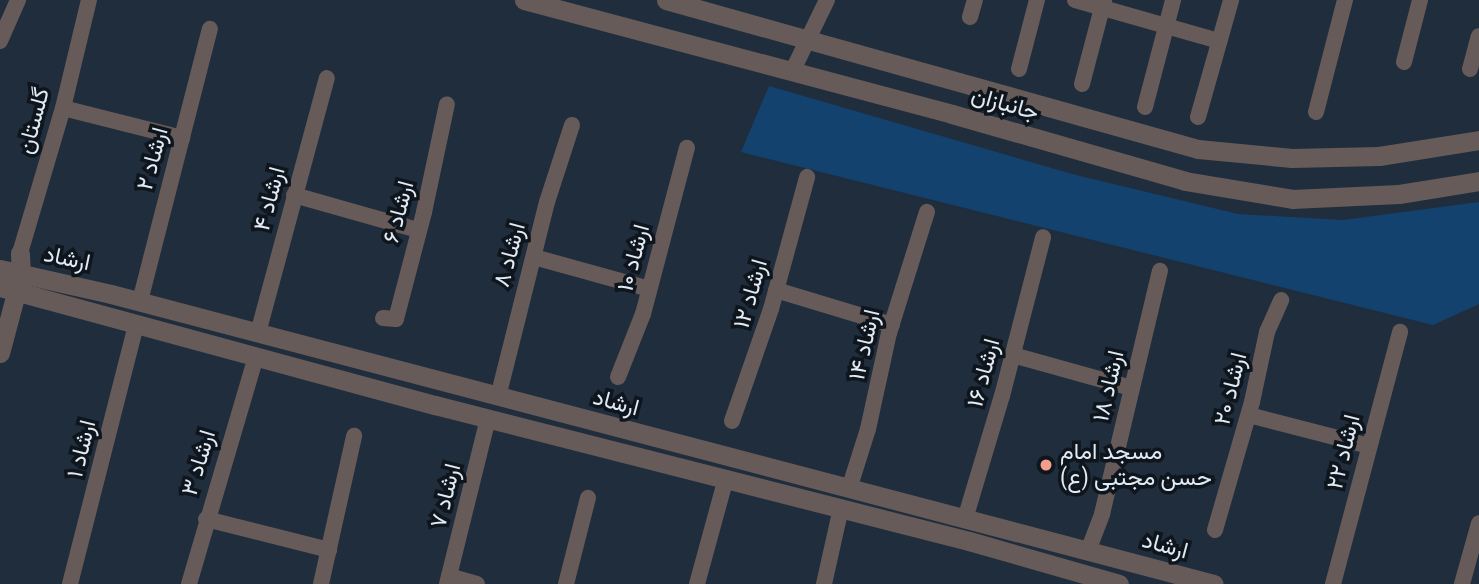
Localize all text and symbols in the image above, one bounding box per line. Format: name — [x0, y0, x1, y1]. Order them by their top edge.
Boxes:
street label: جانبازان — [968, 81, 1042, 127]
street label: گلستان — [12, 85, 56, 157]
street label: ارشاد ۲ — [131, 125, 175, 193]
street label: ارشاد ۴ — [248, 164, 292, 234]
street label: ارشاد ۶ — [378, 178, 420, 246]
street label: ارشاد ۸ — [488, 220, 532, 290]
street label: ارشاد ۱۰ — [612, 221, 656, 295]
street label: ارشاد — [41, 241, 93, 277]
street label: ارشاد ۱۲ — [728, 256, 774, 332]
street label: ارشاد ۱۴ — [843, 307, 887, 383]
street label: ارشاد ۱۶ — [962, 336, 1006, 410]
street label: ارشاد ۱۸ — [1087, 348, 1131, 424]
street label: ارشاد ۲۰ — [1209, 350, 1253, 428]
street label: ارشاد — [590, 384, 642, 422]
street label: ارشاد ۲۲ — [1321, 412, 1367, 492]
street label: ارشاد ۱ — [62, 417, 102, 481]
street label: ارشاد ۳ — [176, 427, 222, 499]
place label: مسجد امام حسن مجتبی (ع) — [1060, 438, 1212, 492]
marker: مسجد امام حسن مجتبی (ع) — [1038, 457, 1054, 473]
street label: ارشاد ۷ — [425, 461, 467, 531]
street label: ارشاد — [1139, 527, 1191, 565]

